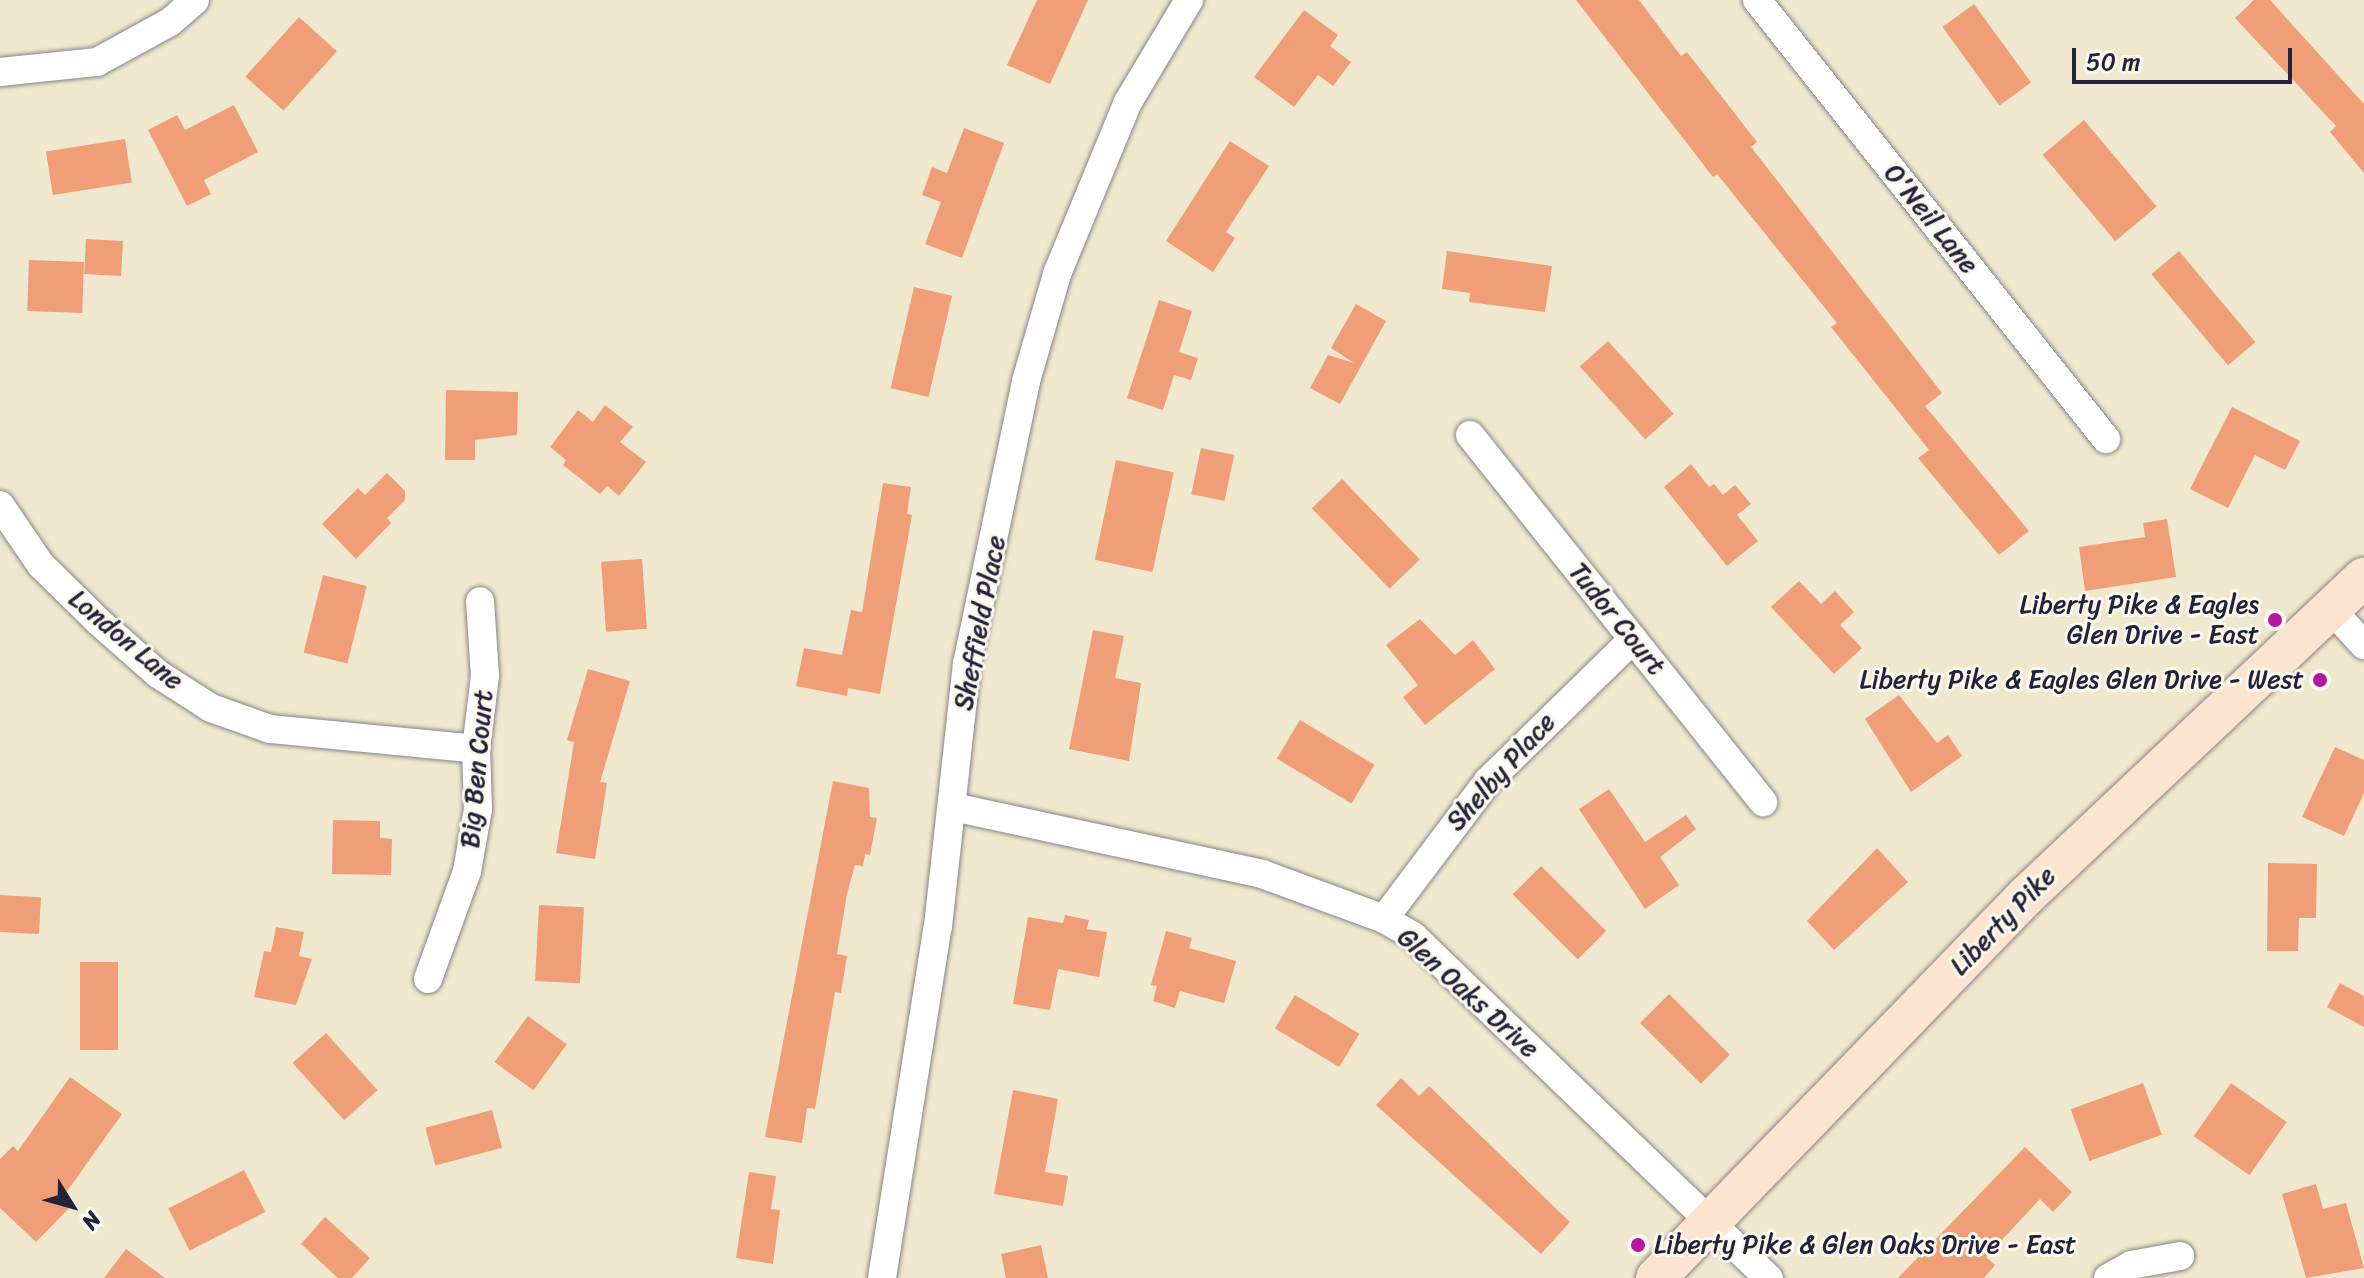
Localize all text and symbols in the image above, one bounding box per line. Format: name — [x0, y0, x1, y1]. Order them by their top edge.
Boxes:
scale bar — [2076, 32, 2296, 82]
text: 50 m — [2086, 41, 2141, 83]
street label: O'Neil Lane — [1877, 158, 1985, 280]
street label: Sheffield Place — [948, 533, 1012, 713]
street label: Tudor Court — [1562, 556, 1672, 682]
street label: London Lane — [63, 583, 189, 697]
place label: Liberty Pike & Eagles Glen Drive - East — [2019, 589, 2259, 650]
marker: Liberty Pike & Eagles Glen Drive - East — [2266, 611, 2284, 629]
place label: Liberty Pike & Eagles Glen Drive - West — [1858, 664, 2304, 696]
marker: Liberty Pike & Eagles Glen Drive - West — [2311, 671, 2329, 689]
street label: Big Ben Court — [455, 688, 499, 850]
street label: Shelby Place — [1440, 707, 1562, 837]
street label: Liberty Pike — [1944, 860, 2062, 982]
street label: Glen Oaks Drive — [1391, 922, 1545, 1064]
north arrow — [32, 1166, 112, 1246]
text: N — [71, 1203, 112, 1239]
place label: Liberty Pike & Glen Oaks Drive - East — [1654, 1229, 2078, 1261]
marker: Liberty Pike & Glen Oaks Drive - East — [1629, 1236, 1647, 1254]

